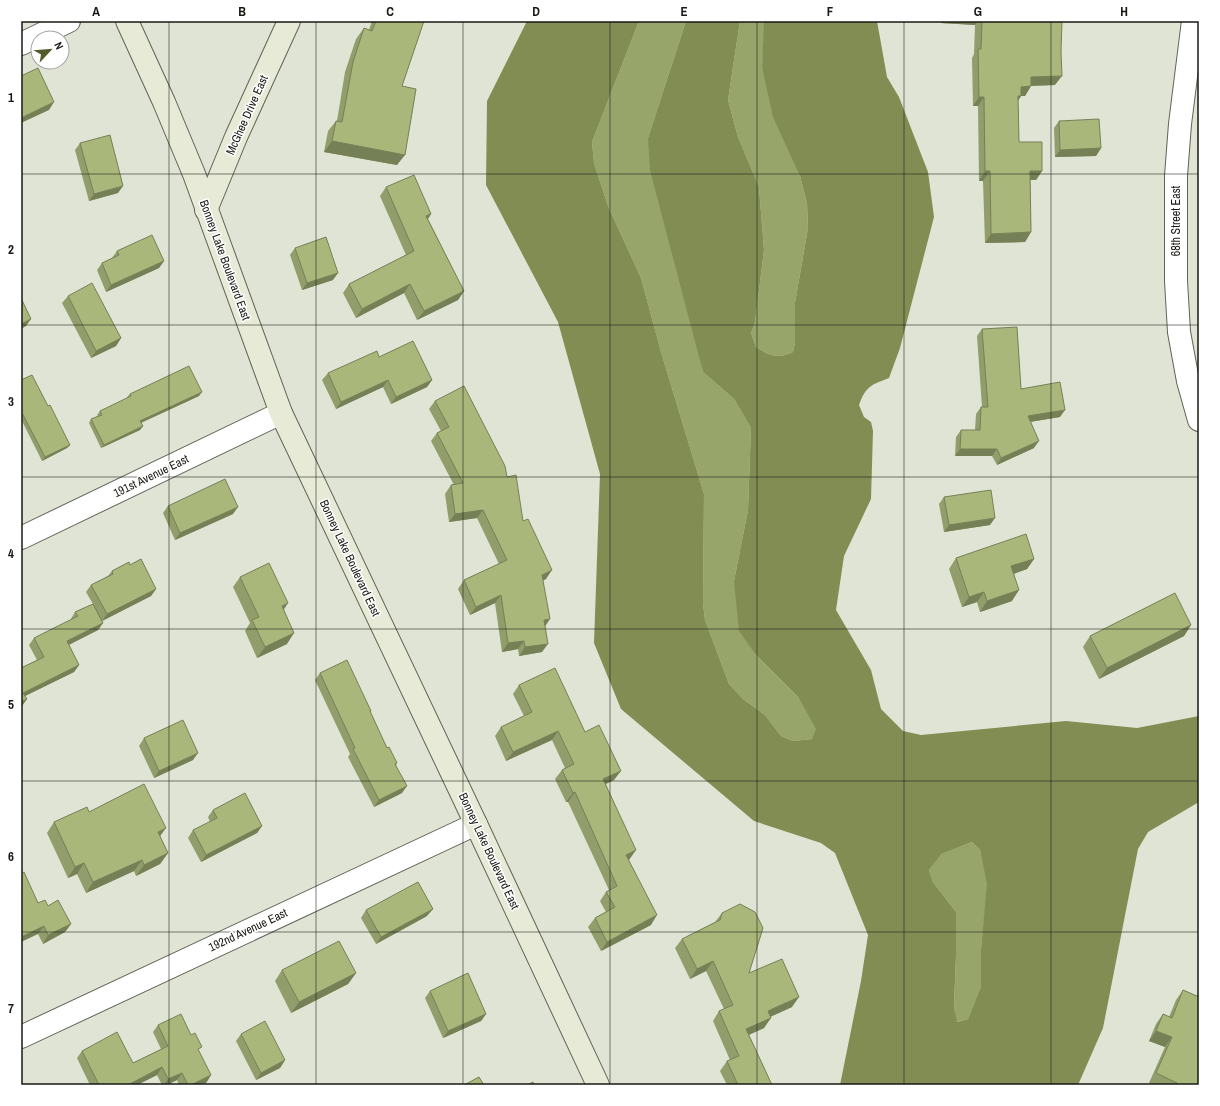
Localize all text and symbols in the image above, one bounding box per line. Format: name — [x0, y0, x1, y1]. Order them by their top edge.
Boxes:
text: A — [92, 3, 100, 20]
text: B — [238, 3, 246, 20]
text: C — [386, 3, 394, 20]
text: D — [532, 3, 540, 20]
text: E — [680, 3, 688, 20]
text: F — [827, 3, 834, 20]
text: G — [974, 3, 982, 20]
text: H — [1120, 3, 1128, 20]
north arrow — [30, 30, 70, 70]
text: N — [51, 40, 67, 52]
street label: McGhee Drive East — [222, 72, 272, 157]
text: 1 — [8, 89, 14, 106]
street label: 68th Street East — [1168, 185, 1184, 256]
street label: Bonney Lake Boulevard East — [196, 198, 254, 323]
text: 2 — [8, 241, 14, 258]
text: 3 — [8, 393, 14, 410]
street label: 191st Avenue East — [111, 451, 192, 501]
street label: Bonney Lake Boulevard East — [316, 497, 384, 619]
text: 4 — [8, 545, 14, 562]
text: 5 — [8, 696, 14, 713]
street label: Bonney Lake Boulevard East — [455, 790, 523, 912]
text: 6 — [8, 848, 14, 865]
street label: 192nd Avenue East — [206, 905, 290, 955]
text: 7 — [8, 1000, 14, 1017]

